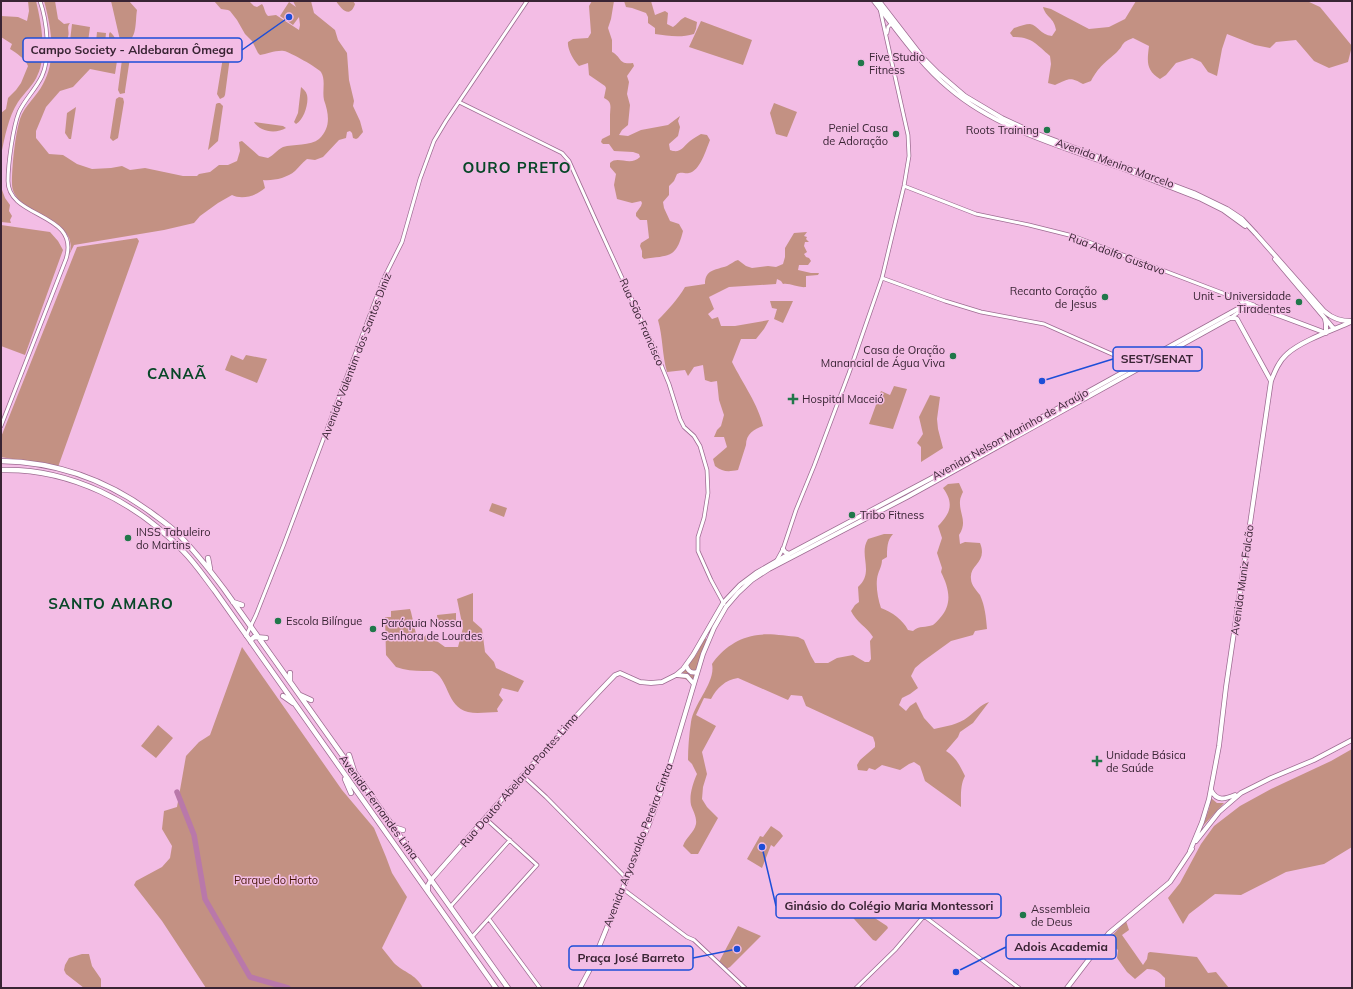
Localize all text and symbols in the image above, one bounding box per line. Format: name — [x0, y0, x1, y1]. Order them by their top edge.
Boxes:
callout: Campo Society - Aldebaran Ômega — [23, 38, 242, 62]
text: Campo Society - Aldebaran Ômega — [31, 42, 234, 57]
place label: Five Studio Fitness — [869, 50, 925, 77]
marker: Five Studio Fitness — [856, 58, 866, 68]
place label: Peniel Casa de Adoração — [823, 121, 888, 148]
place label: Roots Training — [966, 123, 1039, 137]
marker: Roots Training — [1042, 125, 1052, 135]
marker: Peniel Casa de Adoração — [891, 129, 901, 139]
street label: Avenida Menino Marcelo — [1054, 135, 1176, 191]
district label: OURO PRETO — [462, 158, 572, 177]
street label: Rua Adolfo Gustavo — [1067, 230, 1167, 278]
street label: Avenida Valentim dos Santos Diniz — [318, 270, 394, 441]
street label: Rua São Francisco — [616, 276, 668, 368]
place label: Recanto Coração de Jesus — [1010, 284, 1097, 311]
place label: Unit - Universidade Tiradentes — [1193, 289, 1291, 316]
marker: Recanto Coração de Jesus — [1100, 292, 1110, 302]
marker: Unit - Universidade Tiradentes — [1294, 297, 1304, 307]
place label: Casa de Oração Manancial de Água Viva — [821, 343, 945, 370]
callout: SEST/SENAT — [1113, 347, 1202, 371]
marker: Casa de Oração Manancial de Água Viva — [948, 351, 958, 361]
text: SEST/SENAT — [1121, 351, 1194, 366]
district label: CANAÃ — [147, 364, 207, 383]
street label: Avenida Nelson Marinho de Araújo — [929, 385, 1091, 483]
place label: Hospital Maceió — [802, 392, 884, 406]
marker: Hospital Maceió — [787, 393, 799, 405]
place label: Tribo Fitness — [860, 508, 924, 522]
marker: Tribo Fitness — [847, 510, 857, 520]
street label: Avenida Muniz Falcão — [1227, 524, 1257, 636]
place label: INSS Tabuleiro do Martins — [136, 525, 210, 552]
marker: INSS Tabuleiro do Martins — [123, 533, 133, 543]
district label: SANTO AMARO — [48, 594, 174, 613]
place label: Escola Bilíngue — [286, 614, 362, 628]
marker: Escola Bilíngue — [273, 616, 283, 626]
place label: Paróquia Nossa Senhora de Lourdes — [381, 616, 482, 643]
marker: Paróquia Nossa Senhora de Lourdes — [368, 624, 378, 634]
street label: Rua Doutor Abelardo Pontes Lima — [457, 710, 581, 850]
place label: Unidade Básica de Saúde — [1106, 748, 1186, 775]
street label: Avenida Fernandes Lima — [336, 752, 422, 862]
marker: Unidade Básica de Saúde — [1091, 755, 1103, 767]
street label: Avenida Aryosvaldo Pereira Cintra — [600, 761, 676, 929]
park label: Parque do Horto — [234, 873, 318, 887]
callout: Ginásio do Colégio Maria Montessori — [776, 894, 1001, 918]
text: Ginásio do Colégio Maria Montessori — [785, 898, 993, 913]
place label: Assembleia de Deus — [1031, 902, 1090, 929]
marker: Assembleia de Deus — [1018, 910, 1028, 920]
callout: Adois Academia — [1006, 935, 1116, 959]
text: Adois Academia — [1014, 939, 1108, 954]
callout: Praça José Barreto — [569, 946, 693, 970]
text: Praça José Barreto — [577, 950, 685, 965]

